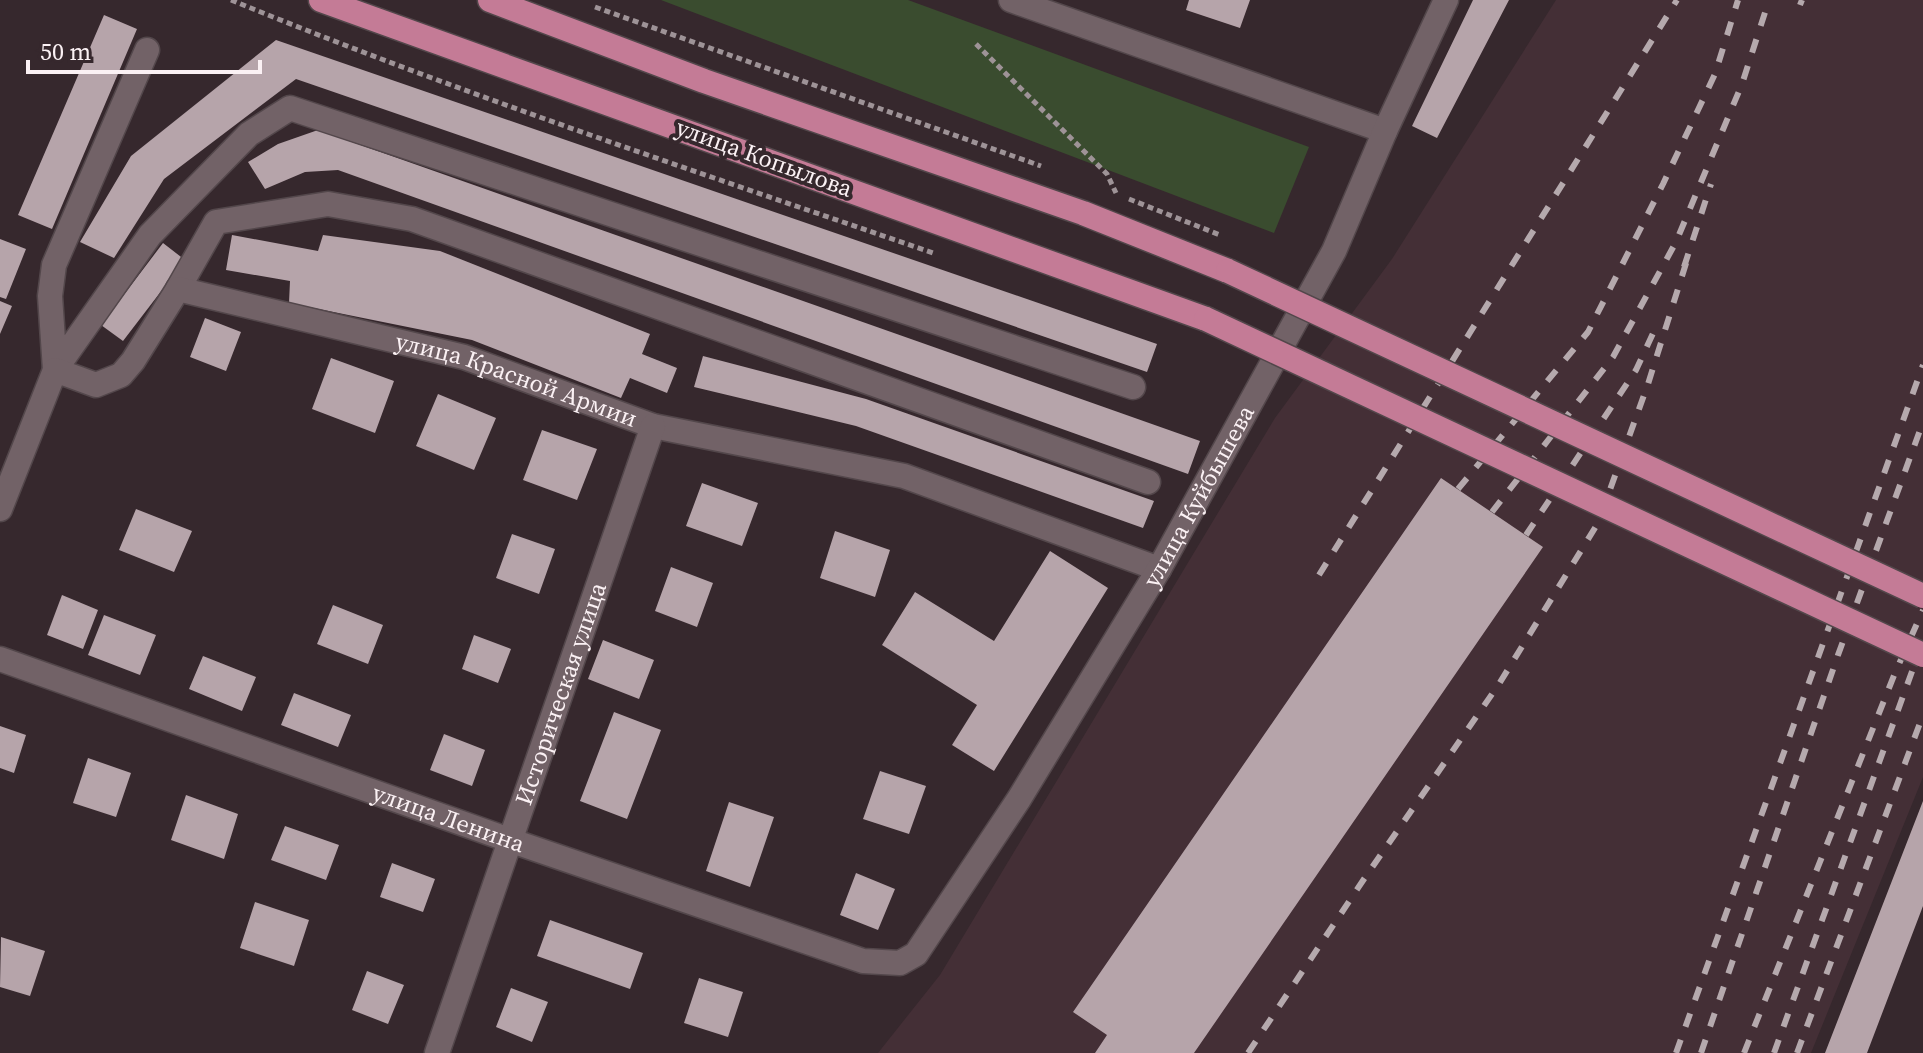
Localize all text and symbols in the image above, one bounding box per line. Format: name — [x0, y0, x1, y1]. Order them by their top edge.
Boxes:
scale bar — [28, 24, 260, 74]
text: 50 m — [40, 35, 91, 68]
street label: улица Копылова — [671, 110, 858, 205]
street label: улица Красной Армии — [392, 324, 642, 435]
street label: улица Куйбышева — [1135, 398, 1262, 593]
street label: Историческая улица — [507, 577, 614, 809]
street label: улица Ленина — [368, 776, 530, 860]

